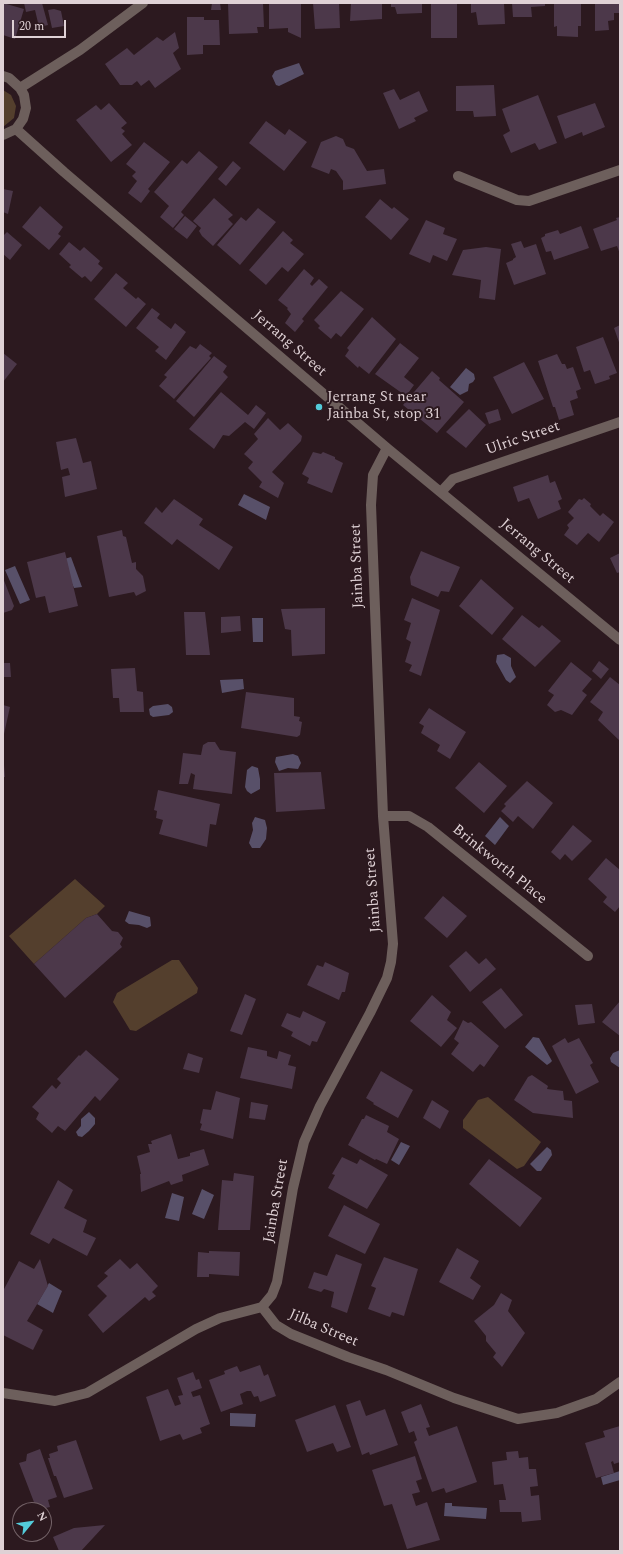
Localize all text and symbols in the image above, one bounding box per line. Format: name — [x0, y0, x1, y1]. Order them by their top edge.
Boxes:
scale bar — [14, 12, 68, 38]
text: 20 m — [19, 17, 44, 36]
street label: Jerrang Street — [248, 307, 330, 381]
place label: Jerrang St near Jainba St, stop 31 — [327, 389, 440, 424]
marker: Jerrang St near Jainba St, stop 31 — [314, 402, 324, 412]
street label: Ulric Street — [484, 418, 562, 460]
street label: Jerrang Street — [496, 515, 578, 589]
street label: Jainba Street — [348, 523, 368, 609]
street label: Brinkworth Place — [448, 821, 550, 909]
street label: Jainba Street — [362, 847, 386, 933]
street label: Jainba Street — [261, 1158, 293, 1244]
street label: Jilba Street — [286, 1306, 360, 1352]
north arrow — [12, 1502, 52, 1542]
text: N — [32, 1508, 52, 1524]

